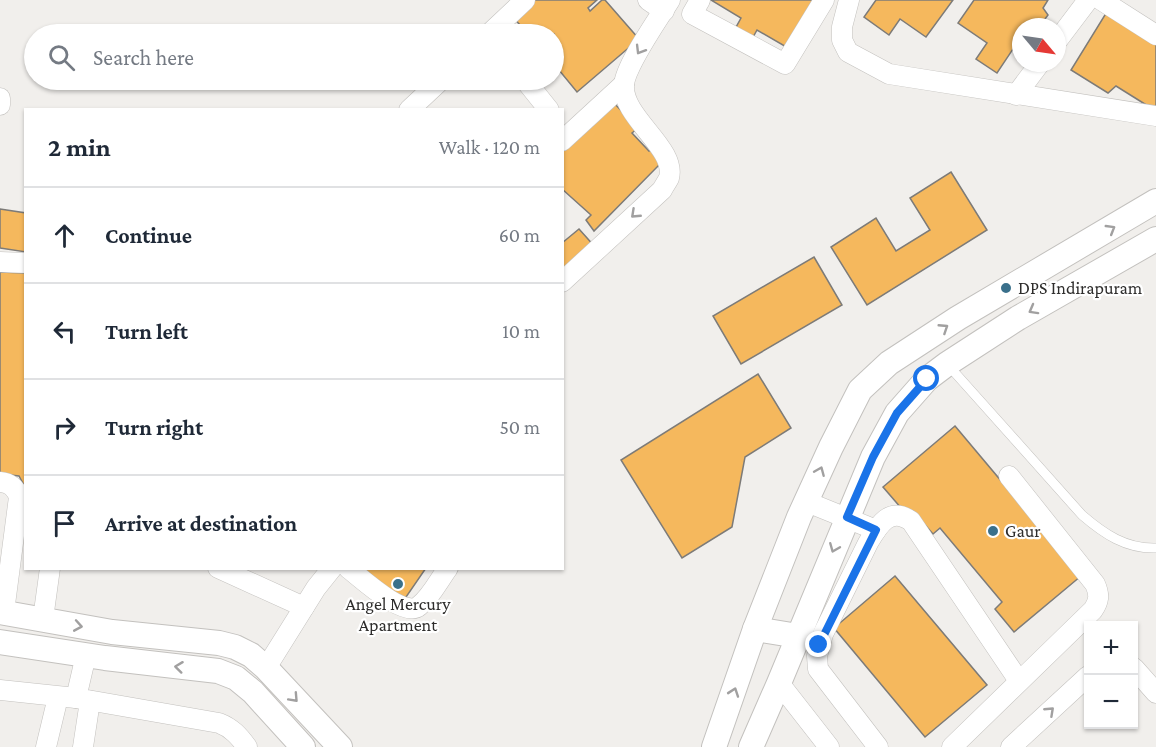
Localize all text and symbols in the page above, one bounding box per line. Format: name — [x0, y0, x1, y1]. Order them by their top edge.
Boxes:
north arrow — [1012, 18, 1066, 72]
search box — [24, 24, 564, 90]
icon: search — [45, 41, 78, 74]
one-way arrow — [636, 44, 648, 54]
text: Search here — [93, 45, 194, 70]
text: 2 min — [48, 133, 111, 162]
text: Walk · 120 m — [439, 136, 540, 158]
one-way arrow — [631, 207, 642, 218]
icon: ahead — [48, 219, 81, 252]
text: Continue — [105, 223, 192, 248]
text: 60 m — [499, 224, 540, 246]
one-way arrow — [1105, 224, 1115, 236]
place label: DPS Indirapuram — [1018, 278, 1143, 298]
marker: DPS Indirapuram — [999, 281, 1013, 295]
one-way arrow — [1029, 303, 1039, 314]
icon: left — [48, 315, 81, 348]
text: Turn left — [105, 319, 188, 344]
text: 10 m — [502, 320, 540, 342]
one-way arrow — [937, 324, 948, 335]
route start — [913, 365, 939, 391]
icon: right — [48, 411, 81, 444]
text: Turn right — [105, 415, 203, 440]
text: 50 m — [499, 416, 540, 438]
one-way arrow — [813, 467, 825, 478]
icon: arrive — [48, 507, 81, 540]
text: Arrive at destination — [105, 511, 297, 536]
place label: Gaur — [1005, 521, 1041, 541]
marker: Gaur — [986, 524, 1000, 538]
one-way arrow — [829, 542, 841, 553]
marker: Angel Mercury Apartment — [391, 577, 405, 591]
place label: Angel Mercury Apartment — [345, 594, 451, 635]
one-way arrow — [73, 619, 83, 632]
map controls — [1084, 621, 1138, 729]
button: + — [1084, 621, 1138, 675]
route end — [805, 631, 831, 657]
one-way arrow — [174, 661, 183, 674]
button: − — [1084, 675, 1138, 729]
one-way arrow — [726, 687, 739, 698]
one-way arrow — [287, 691, 298, 701]
one-way arrow — [1043, 708, 1054, 719]

